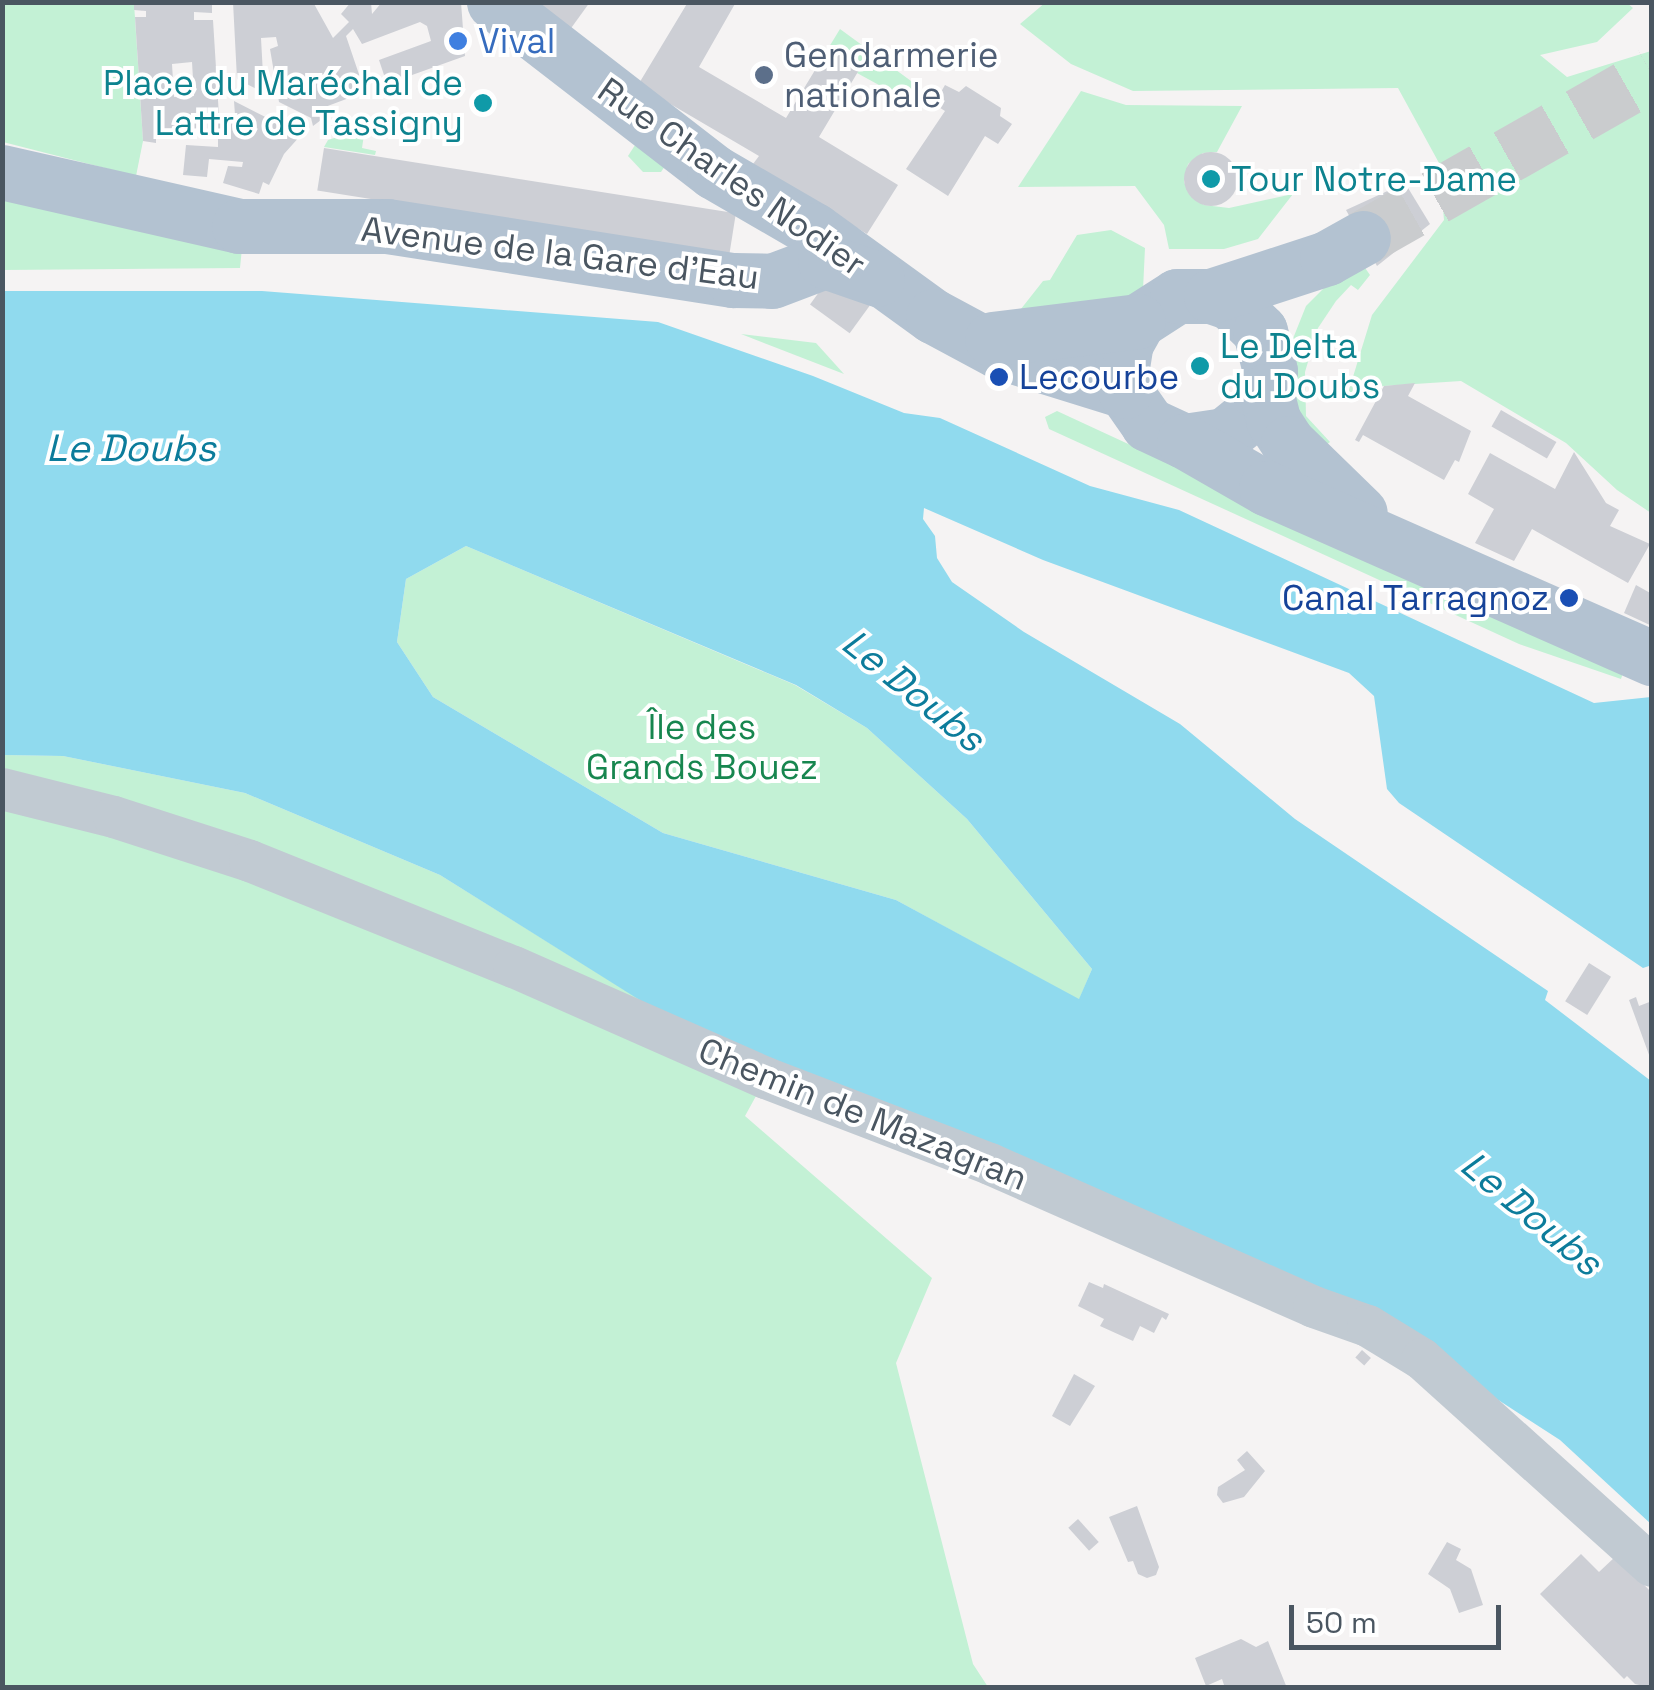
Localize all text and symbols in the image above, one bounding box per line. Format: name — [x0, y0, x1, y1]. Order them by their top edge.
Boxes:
place label: Vival — [478, 20, 555, 62]
marker: Vival — [447, 30, 469, 52]
place label: Gendarmerie nationale — [784, 34, 998, 116]
place label: Place du Maréchal de Lattre de Tassigny — [103, 62, 463, 144]
marker: Gendarmerie nationale — [753, 64, 775, 86]
street label: Rue Charles Nodier — [590, 69, 874, 285]
marker: Place du Maréchal de Lattre de Tassigny — [472, 92, 494, 114]
place label: Tour Notre-Dame — [1231, 158, 1517, 200]
marker: Tour Notre-Dame — [1200, 168, 1222, 190]
street label: Avenue de la Gare d'Eau — [359, 208, 761, 298]
place label: Le Delta du Doubs — [1220, 325, 1380, 407]
marker: Le Delta du Doubs — [1189, 355, 1211, 377]
place label: Lecourbe — [1019, 356, 1179, 398]
marker: Lecourbe — [988, 366, 1010, 388]
water label: Le Doubs — [46, 426, 216, 472]
place label: Canal Tarragnoz — [1281, 577, 1549, 619]
marker: Canal Tarragnoz — [1558, 587, 1580, 609]
water label: Le Doubs — [833, 620, 993, 762]
park label: Île des Grands Bouez — [586, 706, 818, 788]
street label: Chemin de Mazagran — [692, 1029, 1034, 1199]
water label: Le Doubs — [1451, 1142, 1611, 1286]
scale bar — [1294, 1585, 1506, 1647]
text: 50 m — [1306, 1603, 1377, 1642]

